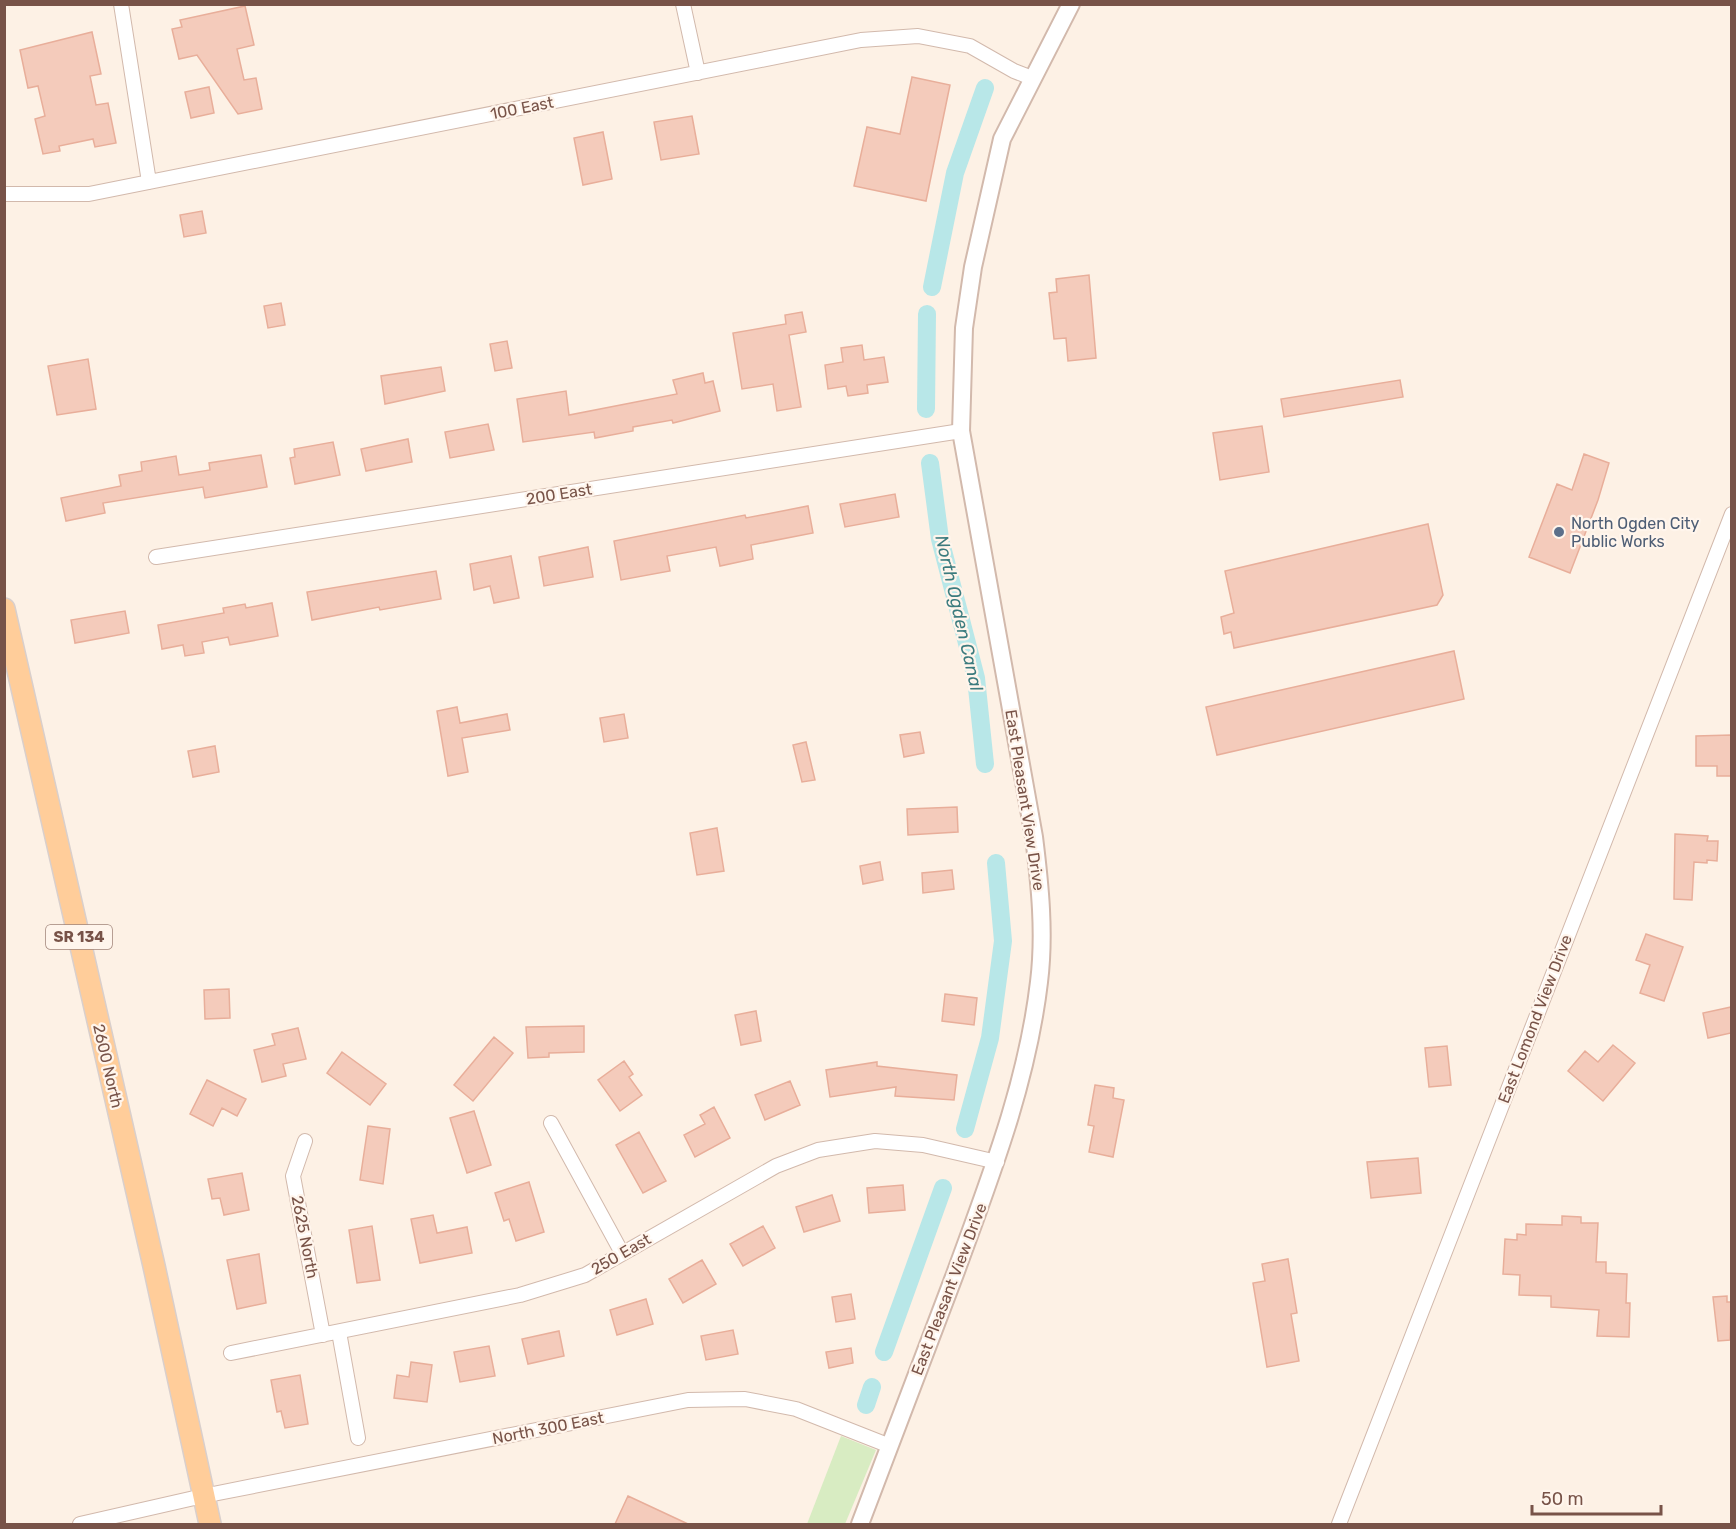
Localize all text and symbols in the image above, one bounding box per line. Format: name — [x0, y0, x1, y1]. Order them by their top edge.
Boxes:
street label: 100 East — [489, 93, 555, 123]
street label: 200 East — [525, 479, 593, 509]
place label: North Ogden City Public Works — [1571, 514, 1700, 551]
marker: North Ogden City Public Works — [1552, 525, 1566, 539]
water label: North Ogden Canal — [930, 533, 988, 694]
street label: East Pleasant View Drive — [1001, 708, 1049, 892]
road number: SR 134 — [46, 925, 112, 949]
street label: East Lomond View Drive — [1494, 932, 1576, 1106]
street label: 2600 North — [89, 1022, 127, 1110]
street label: 2625 North — [288, 1194, 322, 1280]
street label: East Pleasant View Drive — [907, 1200, 991, 1378]
street label: 250 East — [588, 1229, 654, 1279]
street label: North 300 East — [491, 1408, 605, 1448]
scale bar — [1532, 1478, 1661, 1516]
text: 50 m — [1541, 1488, 1584, 1510]

